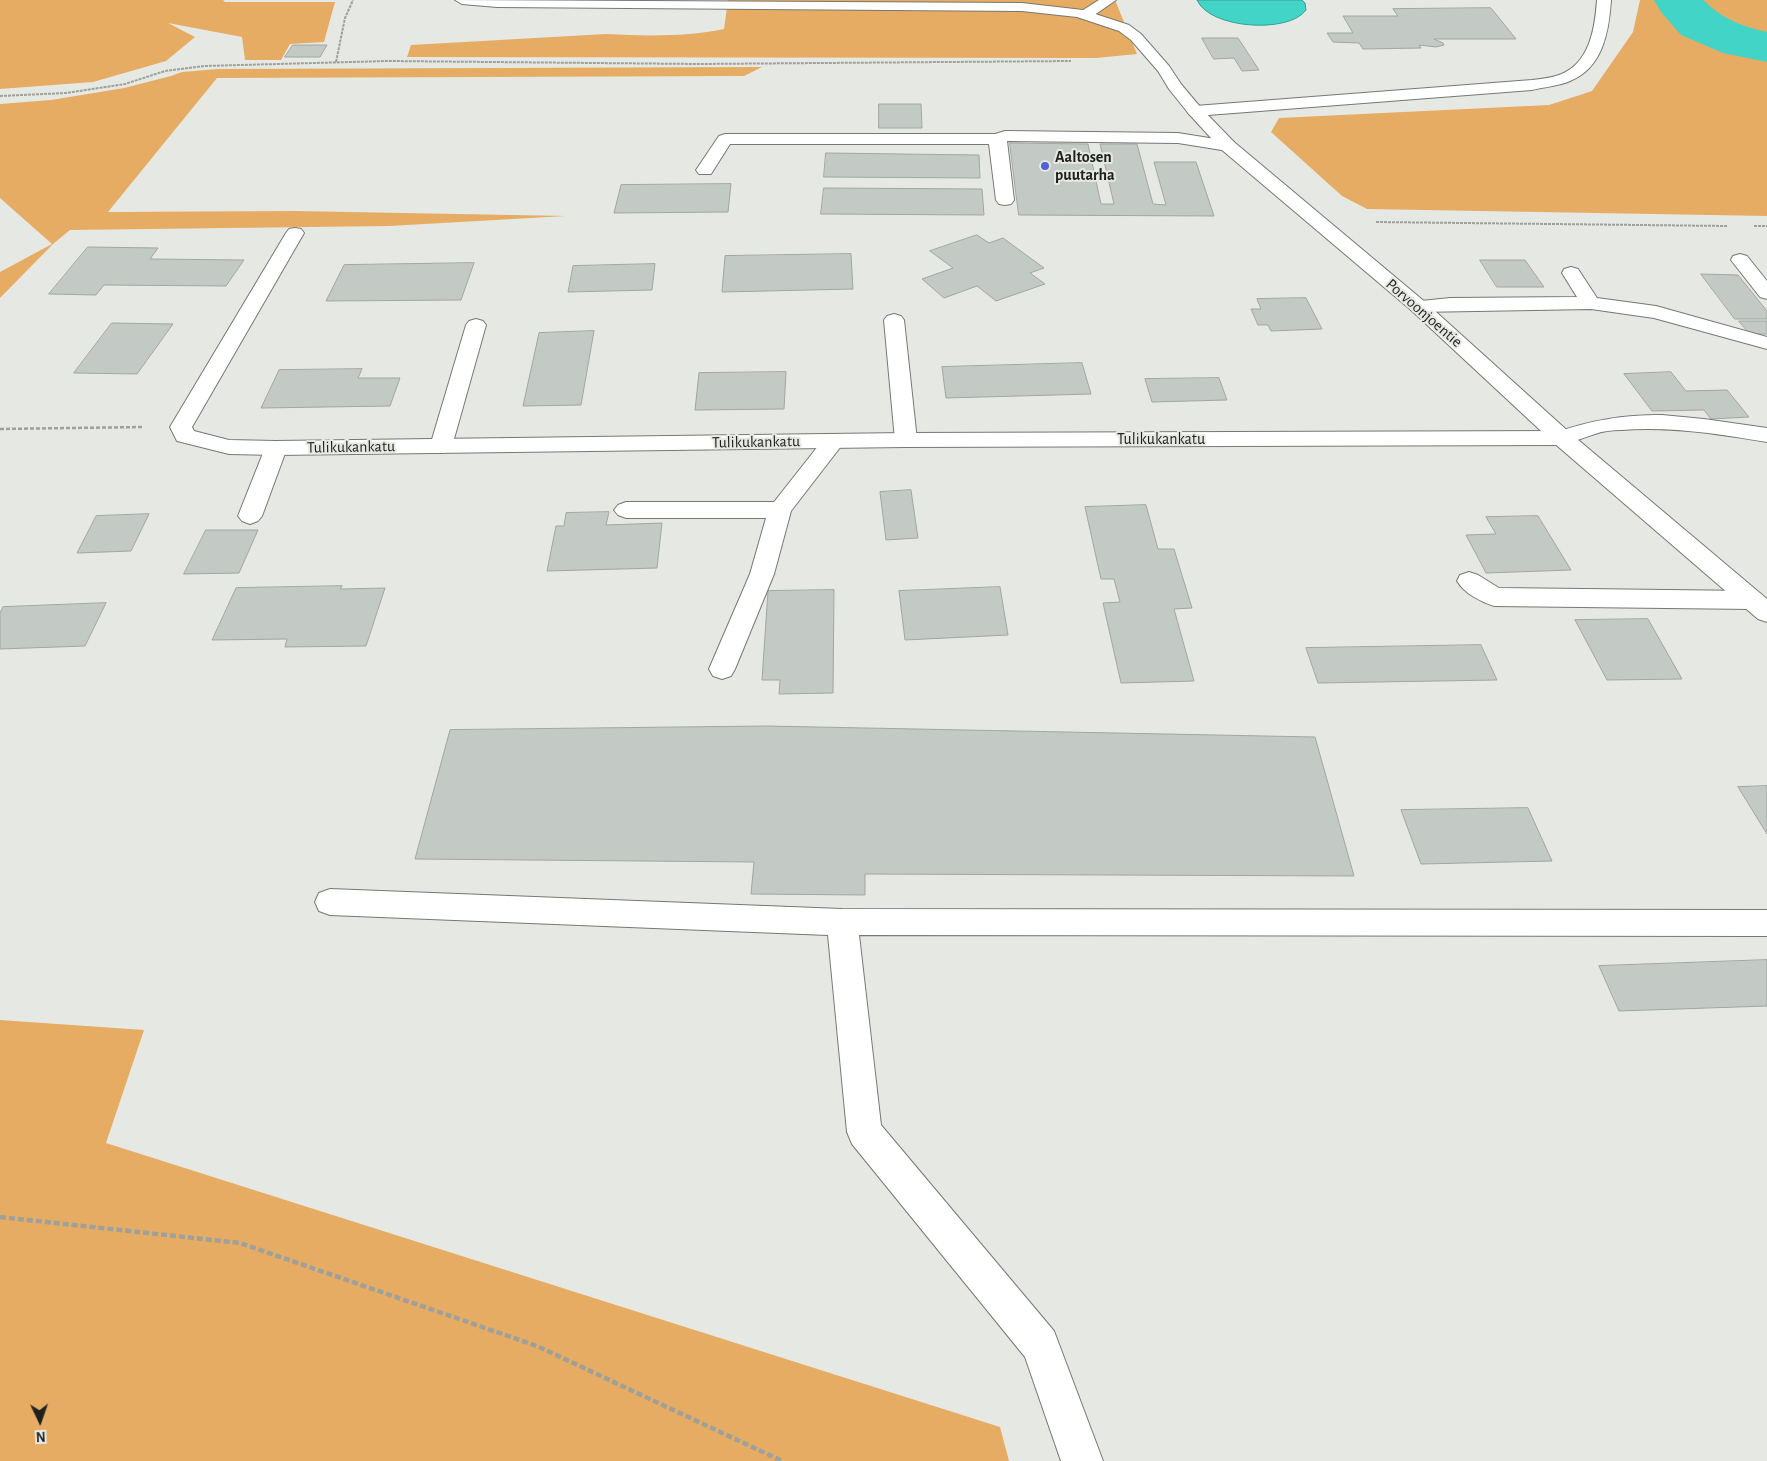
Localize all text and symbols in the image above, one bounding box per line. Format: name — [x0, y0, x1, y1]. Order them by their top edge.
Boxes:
place label: Aaltosen puutarha — [1055, 147, 1115, 185]
marker: Aaltosen puutarha — [1039, 160, 1051, 172]
street label: Porvoonjoentie — [1382, 275, 1466, 351]
street label: Tulikukankatu — [1117, 429, 1205, 449]
street label: Tulikukankatu — [712, 432, 800, 452]
street label: Tulikukankatu — [307, 437, 395, 457]
north arrow — [15, 1396, 65, 1446]
text: N — [36, 1429, 46, 1443]

